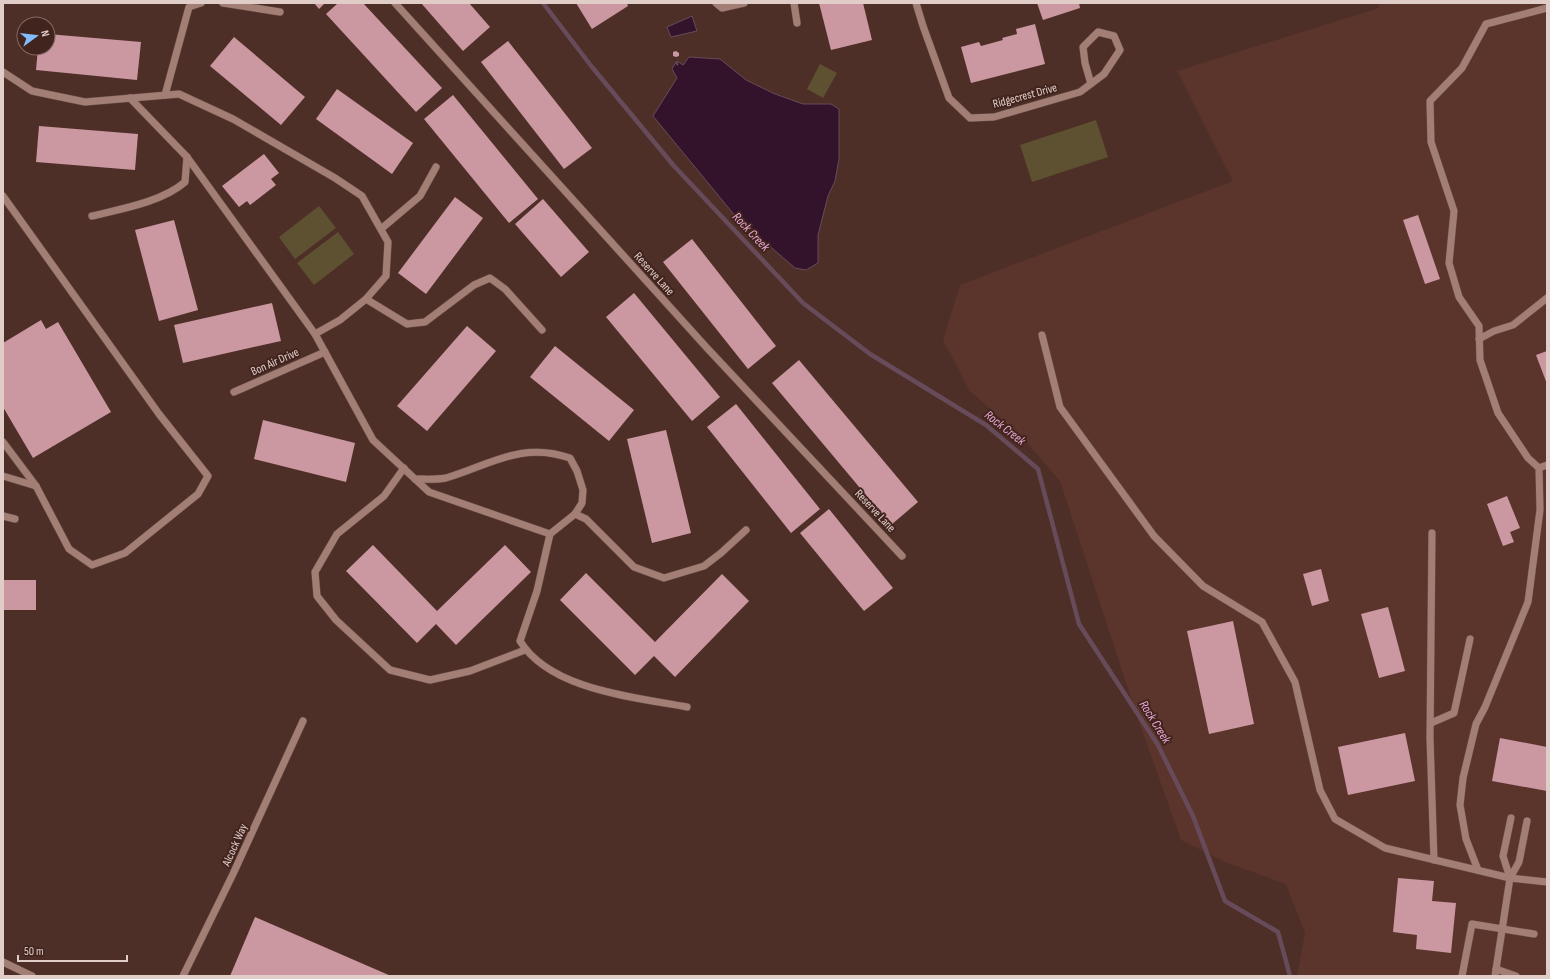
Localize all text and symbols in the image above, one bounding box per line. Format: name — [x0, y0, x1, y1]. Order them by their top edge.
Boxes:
north arrow — [16, 16, 56, 56]
text: N — [38, 29, 52, 38]
street label: Ridgecrest Drive — [991, 80, 1059, 112]
water label: Rock Creek — [729, 209, 774, 256]
street label: Reserve Lane — [631, 249, 677, 299]
street label: Bon Air Drive — [249, 345, 302, 379]
water label: Rock Creek — [981, 407, 1030, 450]
street label: Reserve Lane — [851, 486, 899, 536]
water label: Rock Creek — [1136, 698, 1175, 747]
street label: Alcock Way — [219, 821, 251, 870]
scale bar — [18, 937, 127, 963]
text: 50 m — [24, 944, 44, 959]

